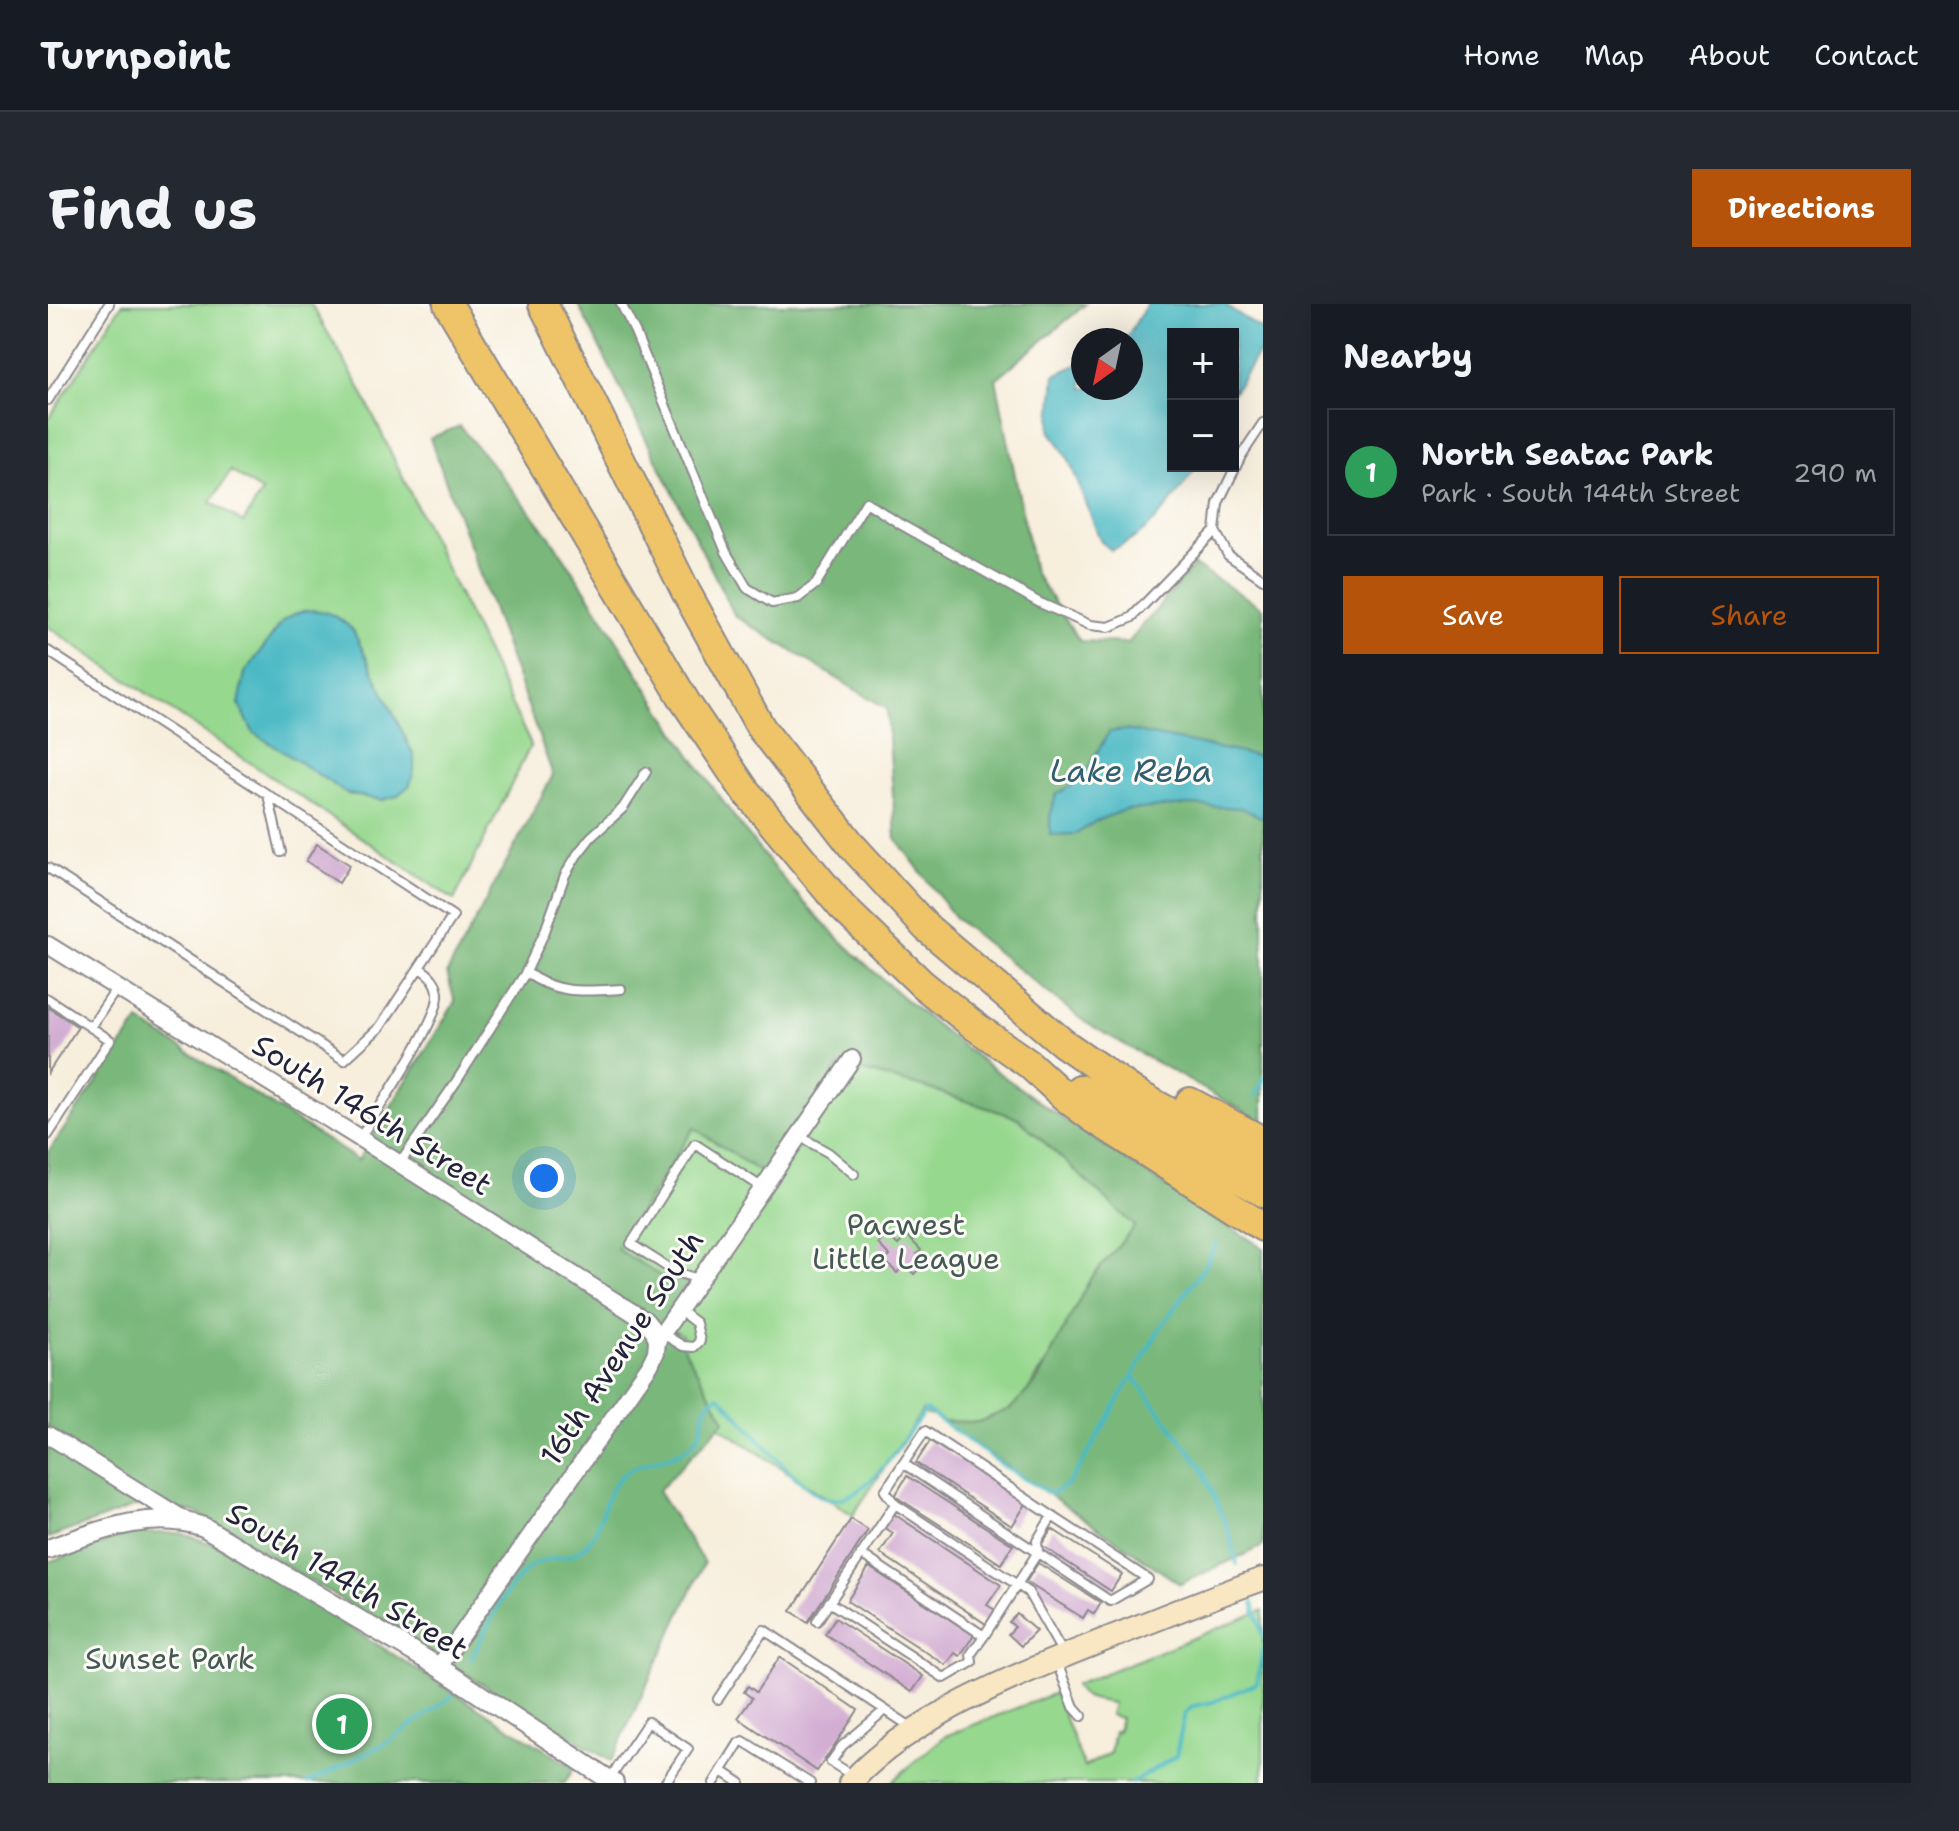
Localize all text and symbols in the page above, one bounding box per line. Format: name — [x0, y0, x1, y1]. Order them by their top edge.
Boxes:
text: Turnpoint — [40, 30, 231, 81]
text: Home — [1463, 36, 1540, 74]
text: Map — [1584, 36, 1644, 74]
text: About — [1688, 36, 1770, 74]
text: Contact — [1814, 36, 1919, 74]
button: Directions — [1692, 169, 1911, 247]
text: Find us — [48, 171, 257, 246]
north arrow — [1071, 328, 1143, 400]
map controls — [1167, 328, 1239, 472]
button: + — [1167, 328, 1239, 400]
text: Nearby — [1343, 333, 1473, 379]
button: − — [1167, 400, 1239, 472]
text: North Seatac Park — [1421, 434, 1714, 475]
text: 1 — [1365, 455, 1377, 490]
text: 290 m — [1793, 455, 1877, 490]
text: Park · South 144th Street — [1421, 475, 1740, 510]
button: Save — [1343, 576, 1603, 654]
button: Share — [1619, 576, 1879, 654]
water label: Lake Reba — [1050, 749, 1212, 792]
street label: South 146th Street — [245, 1024, 500, 1205]
your location — [524, 1158, 564, 1198]
park label: Pacwest Little League — [812, 1204, 1000, 1279]
street label: 16th Avenue South — [530, 1222, 713, 1473]
street label: South 144th Street — [219, 1492, 476, 1669]
park label: Sunset Park — [85, 1638, 255, 1679]
pin: 1 — [316, 1694, 368, 1754]

